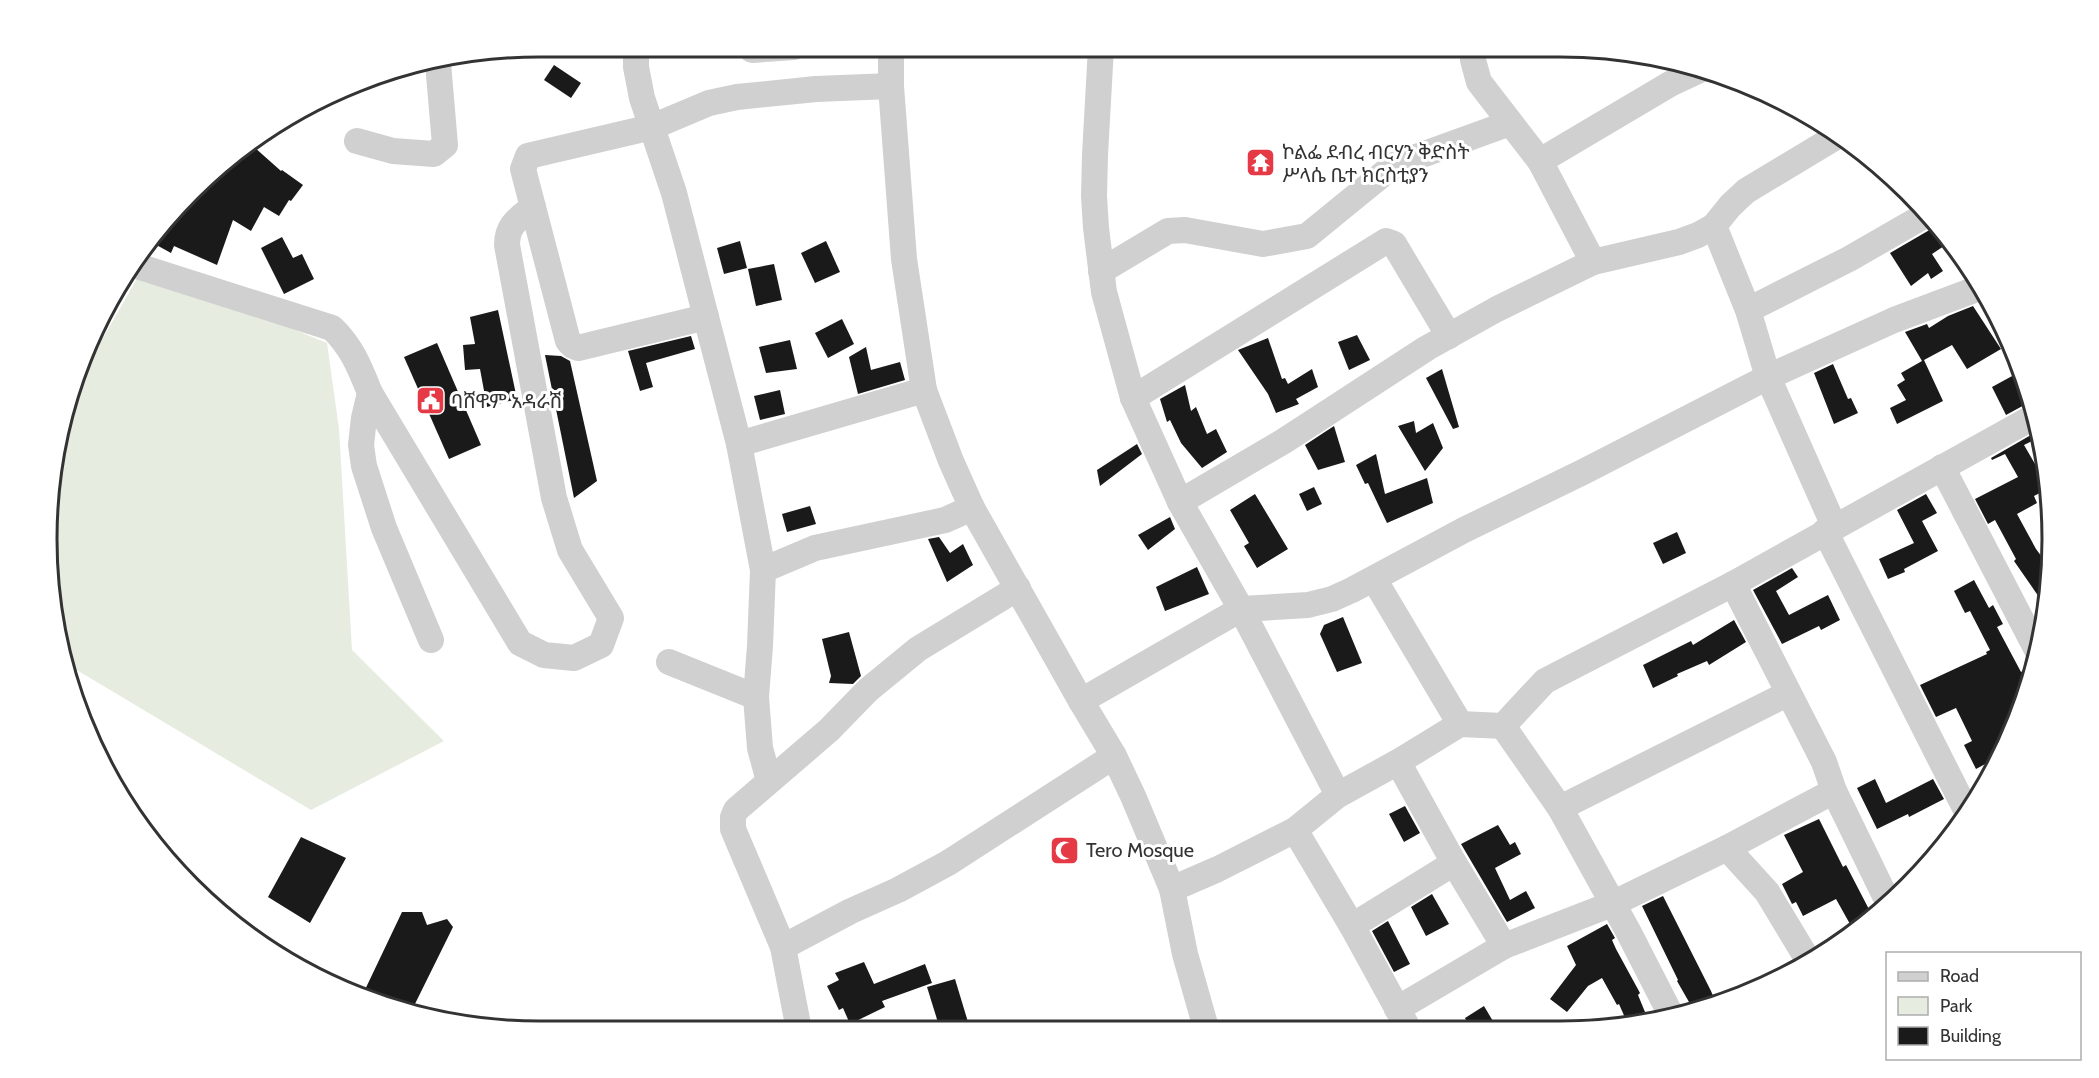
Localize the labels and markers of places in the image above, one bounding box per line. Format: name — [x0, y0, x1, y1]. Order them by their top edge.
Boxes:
place label: ኮልፌ ደብረ ብርሃን ቅድስት ሥላሴ ቤተ ክርስቲያን — [1282, 140, 1469, 187]
temple icon: ኮልፌ ደብረ ብርሃን ቅድስት ሥላሴ ቤተ ክርስቲያን — [1245, 147, 1277, 179]
public building icon: ባሸዋም አዳራሽ — [414, 385, 446, 417]
place label: ባሸዋም አዳራሽ — [451, 389, 562, 413]
mosque icon: Tero Mosque — [1049, 834, 1081, 866]
place label: Tero Mosque — [1086, 838, 1194, 862]

